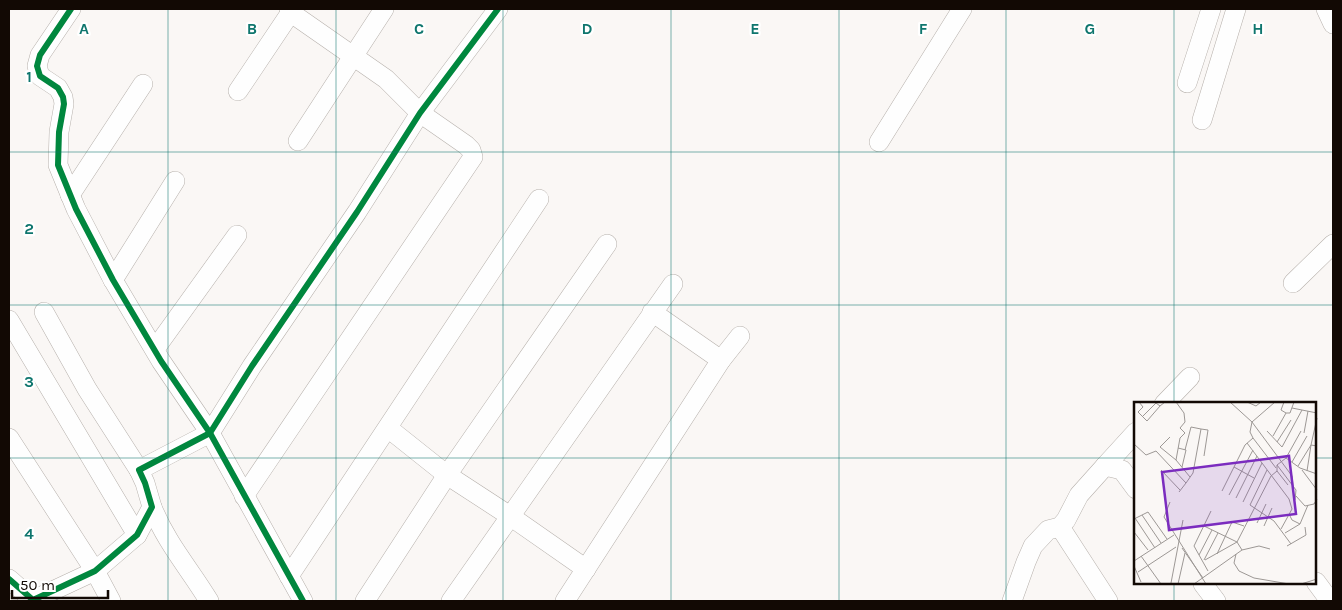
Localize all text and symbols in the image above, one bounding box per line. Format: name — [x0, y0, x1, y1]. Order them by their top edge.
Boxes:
text: A — [79, 19, 89, 38]
text: B — [247, 19, 257, 38]
text: C — [414, 19, 424, 38]
text: D — [582, 19, 593, 38]
text: E — [750, 19, 760, 38]
text: F — [919, 19, 928, 38]
text: G — [1085, 19, 1095, 38]
text: H — [1252, 19, 1264, 38]
text: 1 — [26, 67, 32, 86]
text: 2 — [24, 219, 34, 238]
text: 3 — [24, 372, 34, 391]
inset map — [1134, 402, 1317, 585]
text: 4 — [24, 524, 34, 543]
scale bar — [12, 568, 109, 600]
text: 50 m — [20, 576, 55, 594]

